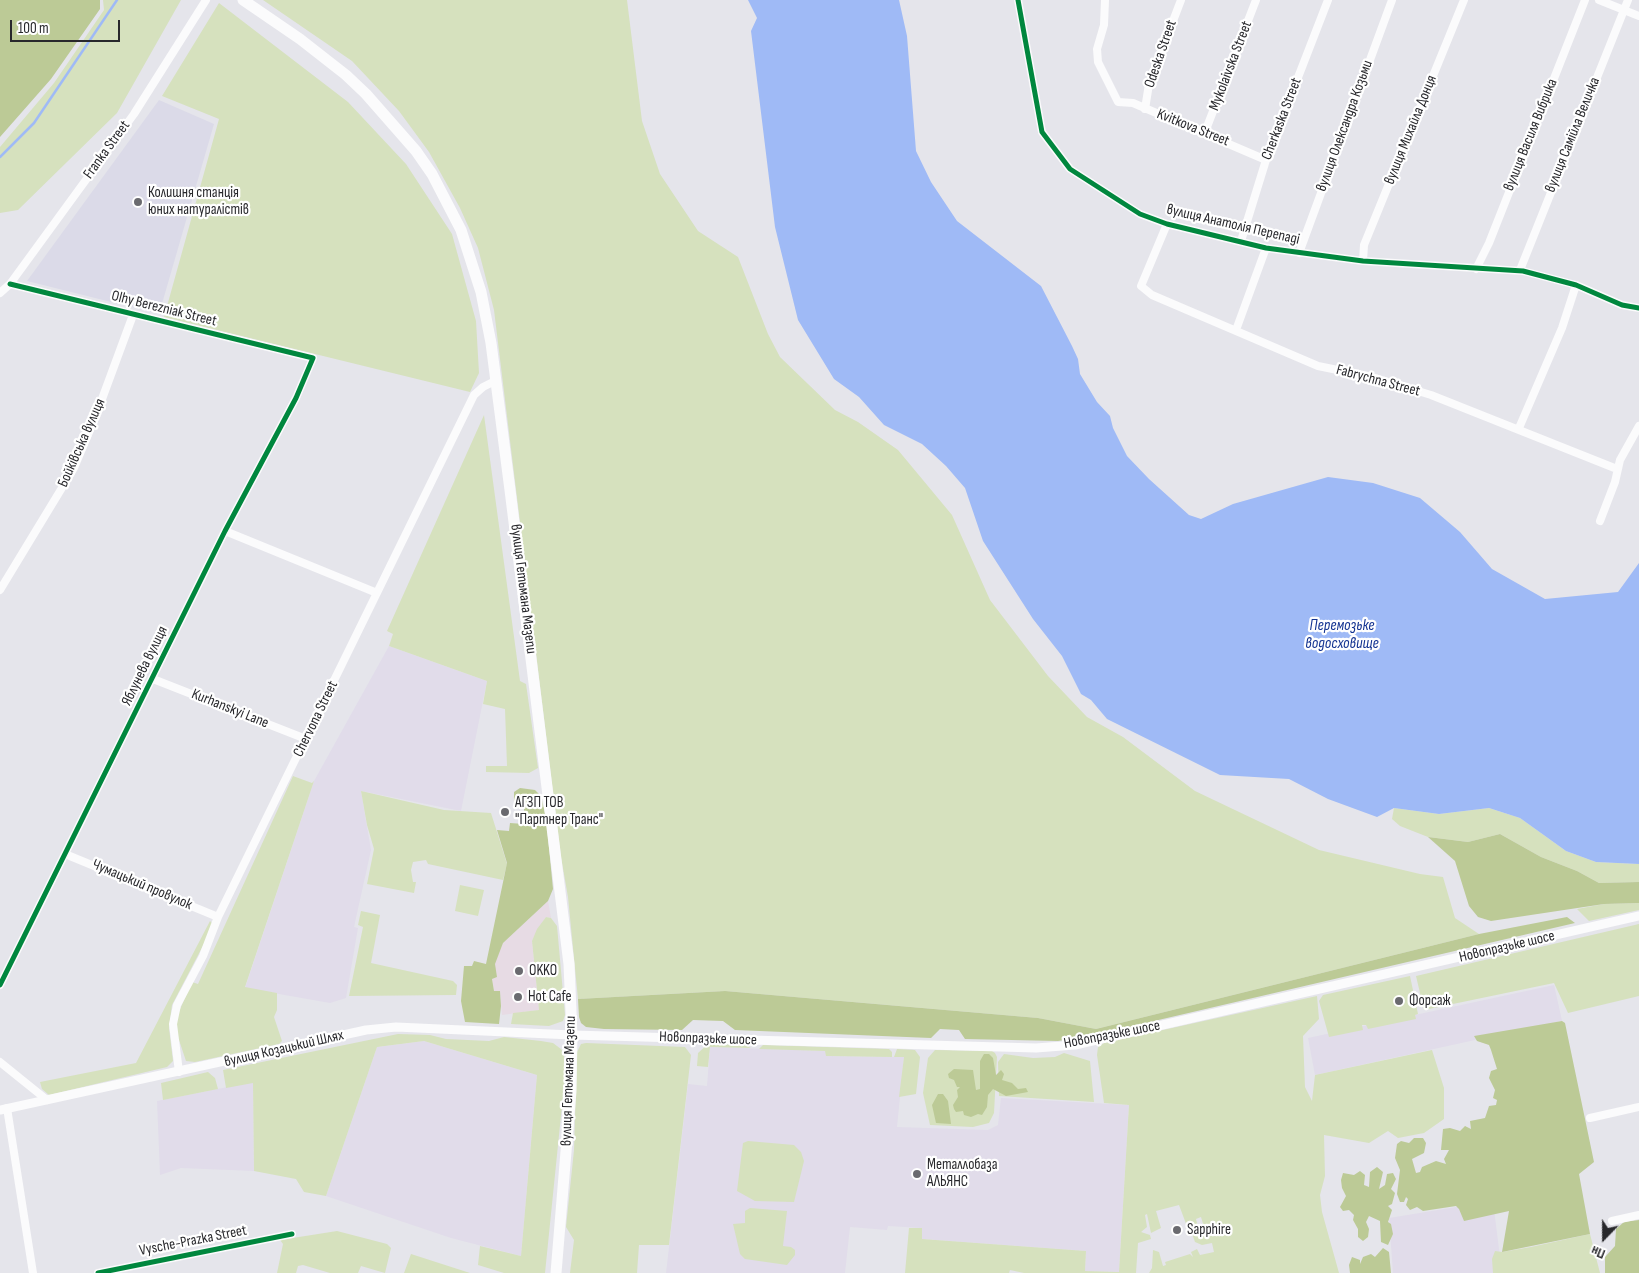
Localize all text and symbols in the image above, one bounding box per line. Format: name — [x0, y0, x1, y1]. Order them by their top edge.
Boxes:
scale bar — [12, 10, 122, 42]
street label: Odeska Street — [1141, 18, 1181, 90]
text: 100 m — [18, 19, 49, 38]
street label: Mykolaivska Street — [1206, 19, 1256, 113]
street label: вулиця Олександра Козьми — [1313, 58, 1377, 194]
street label: вулиця Михайла Донця — [1381, 73, 1441, 187]
street label: Cherkaska Street — [1258, 75, 1306, 163]
street label: вулиця Самійла Величка — [1542, 75, 1604, 195]
street label: вулиця Василя Вибрика — [1500, 76, 1562, 194]
street label: Kvitkova Street — [1154, 105, 1232, 151]
street label: Franka Street — [80, 117, 134, 183]
place label: Колишня станція юних натуралістів — [148, 184, 249, 219]
marker: Колишня станція юних натуралістів — [132, 196, 144, 208]
street label: вулиця Анатолія Перепаді — [1165, 201, 1301, 249]
street label: Olhy Berezniak Street — [110, 287, 218, 331]
street label: Fabrychna Street — [1334, 361, 1422, 401]
street label: Бойківська вулиця — [54, 396, 110, 490]
street label: вулиця Гетьмана Мазепи — [506, 523, 540, 655]
water label: Перемозьке водосховище — [1305, 616, 1379, 654]
street label: Яблунева вулиця — [118, 623, 172, 709]
street label: Chervona Street — [290, 678, 342, 760]
street label: Kurhanskyi Lane — [189, 685, 271, 733]
place label: АГЗП ТОВ "Партнер Транс" — [515, 794, 603, 829]
marker: АГЗП ТОВ "Партнер Транс" — [499, 806, 511, 818]
street label: Чумацький провулок — [89, 856, 195, 914]
street label: Новопразьке шосе — [1457, 927, 1557, 967]
place label: OKKO — [529, 962, 557, 980]
marker: OKKO — [513, 965, 525, 977]
place label: Hot Cafe — [528, 988, 572, 1006]
marker: Hot Cafe — [512, 991, 524, 1003]
place label: Форсаж — [1409, 992, 1451, 1010]
marker: Форсаж — [1393, 995, 1405, 1007]
street label: вулиця Гетьмана Мазепи — [558, 1016, 580, 1146]
street label: Новопразьке шосе — [1062, 1017, 1162, 1053]
street label: вулиця Козацький Шлях — [223, 1027, 345, 1071]
street label: Новопразьке шосе — [659, 1028, 757, 1050]
place label: Металлобаза АЛЬЯНС — [927, 1156, 997, 1191]
marker: Металлобаза АЛЬЯНС — [911, 1168, 923, 1180]
north arrow — [1579, 1213, 1629, 1263]
place label: Sapphire — [1187, 1221, 1231, 1239]
street label: Vysche-Prazka Street — [138, 1222, 248, 1260]
marker: Sapphire — [1171, 1224, 1183, 1236]
text: Пн — [1589, 1242, 1608, 1263]

